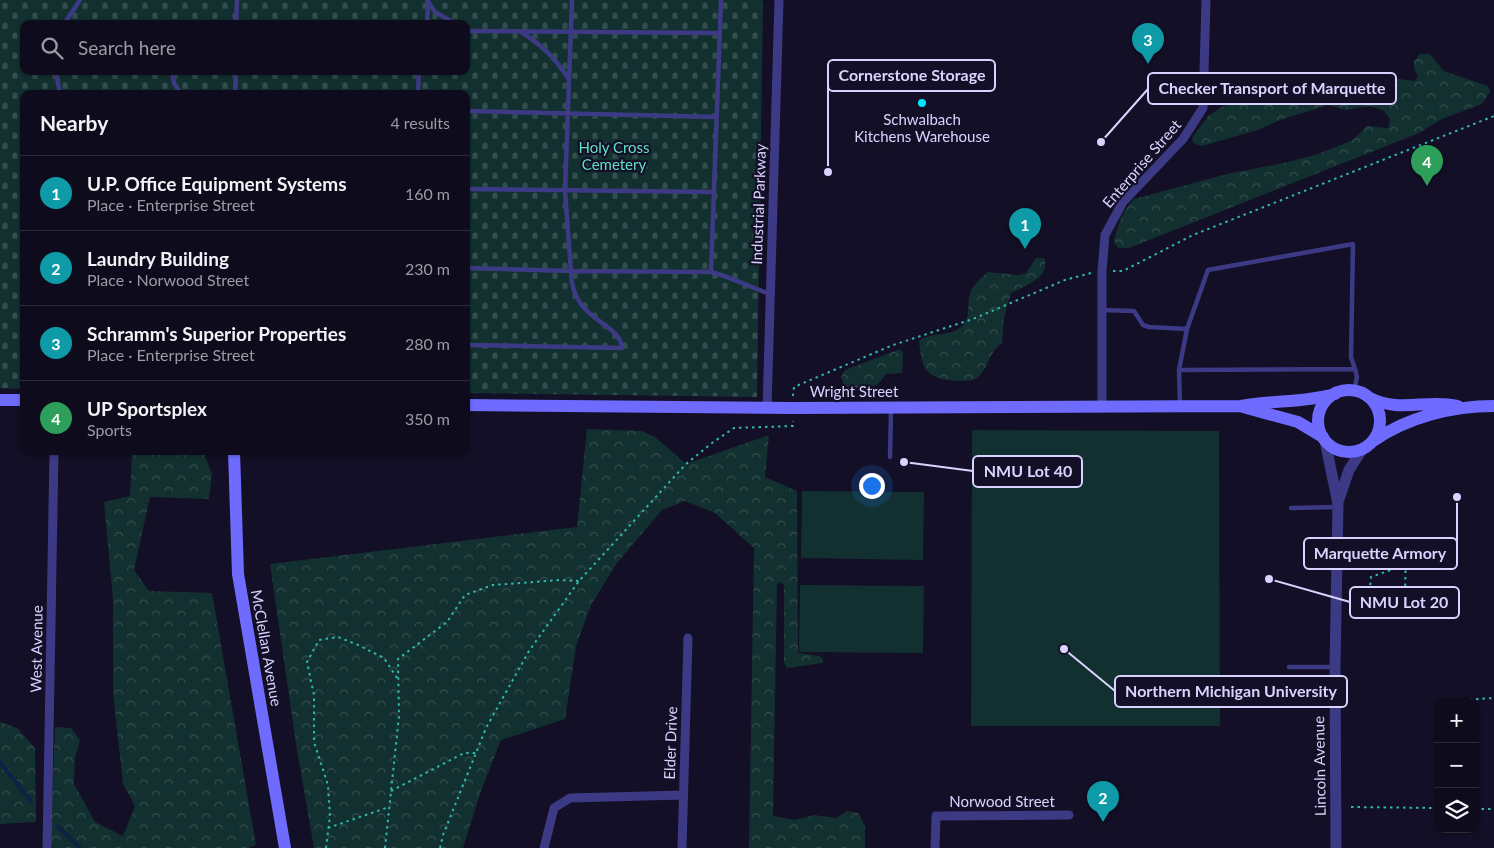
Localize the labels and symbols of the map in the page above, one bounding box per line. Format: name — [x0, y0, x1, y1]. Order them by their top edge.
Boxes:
pin: 3 — [1132, 23, 1164, 64]
callout: Cornerstone Storage — [828, 60, 995, 91]
text: Cornerstone Storage — [839, 65, 986, 84]
callout: Checker Transport of Marquette — [1148, 73, 1396, 104]
text: Checker Transport of Marquette — [1158, 78, 1386, 97]
marker: Schwalbach Kitchens Warehouse — [916, 97, 928, 109]
place label: Schwalbach Kitchens Warehouse — [854, 110, 990, 145]
street label: Enterprise Street — [1098, 115, 1185, 211]
park label: Holy Cross Cemetery — [578, 138, 650, 173]
street label: Industrial Parkway — [747, 143, 769, 265]
pin: 4 — [1411, 145, 1443, 186]
pin: 1 — [1009, 208, 1041, 249]
street label: Wright Street — [810, 382, 899, 400]
callout: NMU Lot 40 — [973, 456, 1082, 487]
text: NMU Lot 40 — [984, 461, 1072, 480]
your location — [859, 473, 885, 499]
callout: Marquette Armory — [1304, 538, 1457, 569]
text: Marquette Armory — [1314, 543, 1447, 562]
callout: NMU Lot 20 — [1350, 587, 1459, 618]
street label: McClellan Avenue — [248, 588, 286, 708]
text: NMU Lot 20 — [1360, 592, 1448, 611]
street label: West Avenue — [26, 605, 46, 693]
callout: Northern Michigan University — [1115, 676, 1347, 707]
text: Northern Michigan University — [1125, 681, 1337, 700]
street label: Elder Drive — [660, 706, 680, 780]
street label: Lincoln Avenue — [1309, 716, 1329, 816]
pin: 2 — [1087, 781, 1119, 822]
street label: Norwood Street — [949, 792, 1055, 810]

